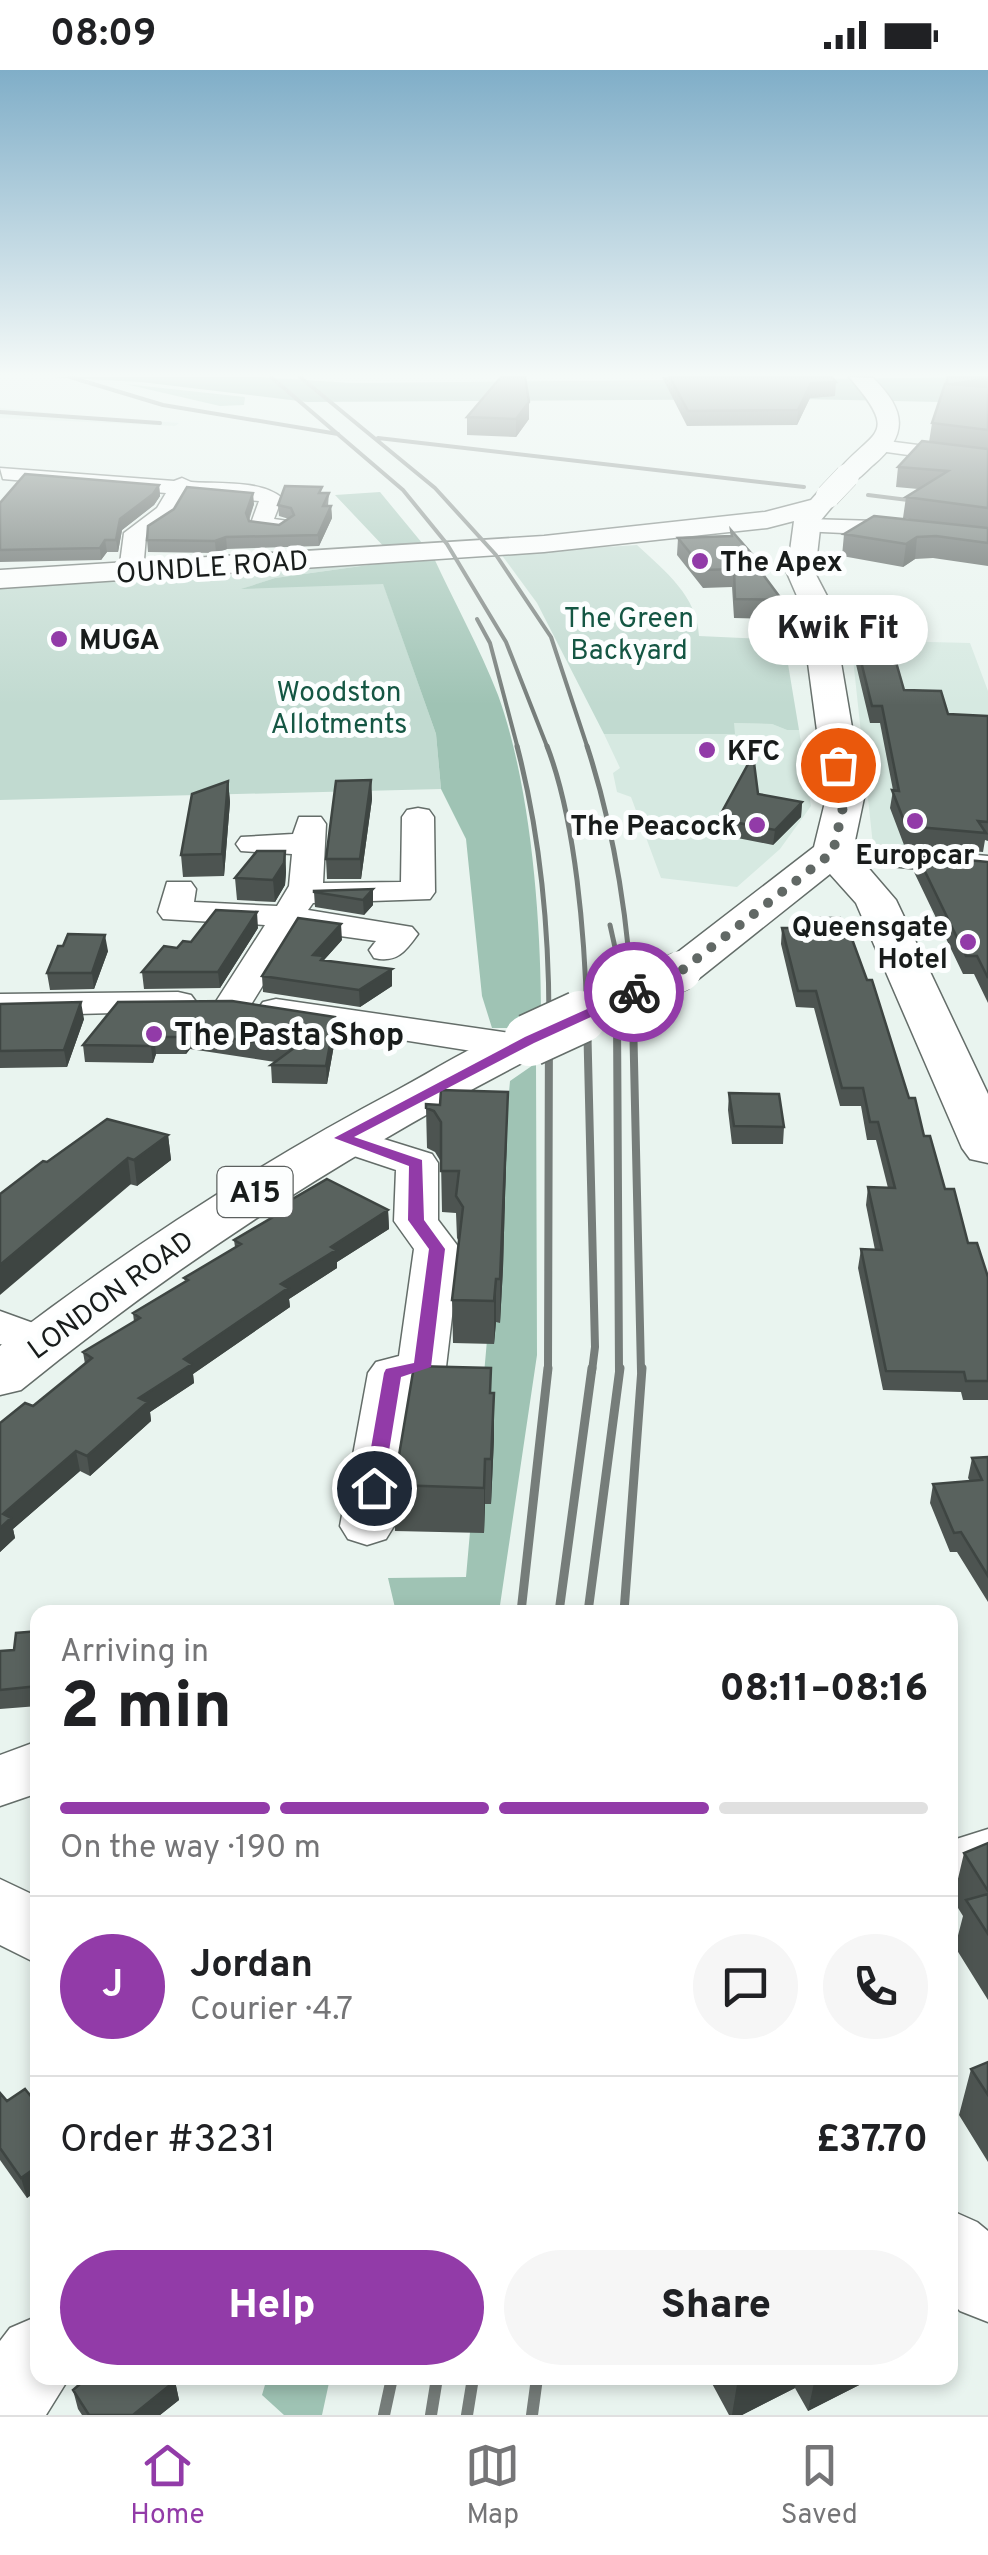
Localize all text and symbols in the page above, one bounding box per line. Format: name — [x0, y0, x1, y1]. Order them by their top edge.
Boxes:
text: 08:09 — [50, 11, 156, 60]
street label: OUNDLE ROAD — [115, 544, 310, 594]
place label: The Apex — [720, 546, 843, 582]
marker: The Apex — [689, 550, 711, 572]
callout: Kwik Fit — [748, 595, 928, 665]
park label: The Green Backyard — [564, 602, 694, 670]
text: Kwik Fit — [777, 610, 899, 650]
place label: MUGA — [79, 624, 160, 660]
marker: MUGA — [48, 628, 70, 650]
park label: Woodston Allotments — [271, 676, 407, 744]
pin — [796, 723, 881, 808]
place label: KFC — [727, 735, 780, 771]
icon: bag — [811, 738, 866, 793]
marker: KFC — [696, 739, 718, 761]
place label: The Peacock — [570, 810, 737, 846]
marker: Europcar — [904, 810, 926, 832]
marker: The Peacock — [746, 814, 768, 836]
place label: Europcar — [855, 839, 975, 875]
place label: Queensgate Hotel — [792, 911, 948, 979]
marker: Queensgate Hotel — [957, 931, 979, 953]
courier — [584, 942, 684, 1042]
icon: bike — [607, 965, 662, 1020]
place label: The Pasta Shop — [174, 1017, 404, 1057]
marker: The Pasta Shop — [143, 1023, 165, 1045]
road number: A15 — [218, 1167, 292, 1217]
street label: LONDON ROAD — [22, 1224, 202, 1369]
pin — [332, 1446, 417, 1531]
icon: home — [347, 1461, 402, 1516]
text: Arriving in — [60, 1633, 209, 1673]
text: 08:11–08:16 — [720, 1666, 928, 1715]
text: 2 min — [60, 1669, 232, 1751]
text: On the way · 190 m — [60, 1829, 321, 1869]
button: chat — [693, 1934, 798, 2039]
button: phone — [823, 1934, 928, 2039]
text: Jordan — [190, 1942, 313, 1991]
text: J — [102, 1962, 123, 2011]
text: Courier · 4.7 — [190, 1991, 353, 2031]
text: Order #3231 — [60, 2117, 276, 2166]
text: £37.70 — [816, 2117, 928, 2166]
button: Help — [60, 2250, 484, 2365]
button: Share — [504, 2250, 928, 2365]
tab: Home — [130, 2438, 205, 2534]
tab: Map — [465, 2438, 520, 2534]
tab: Saved — [781, 2438, 858, 2534]

